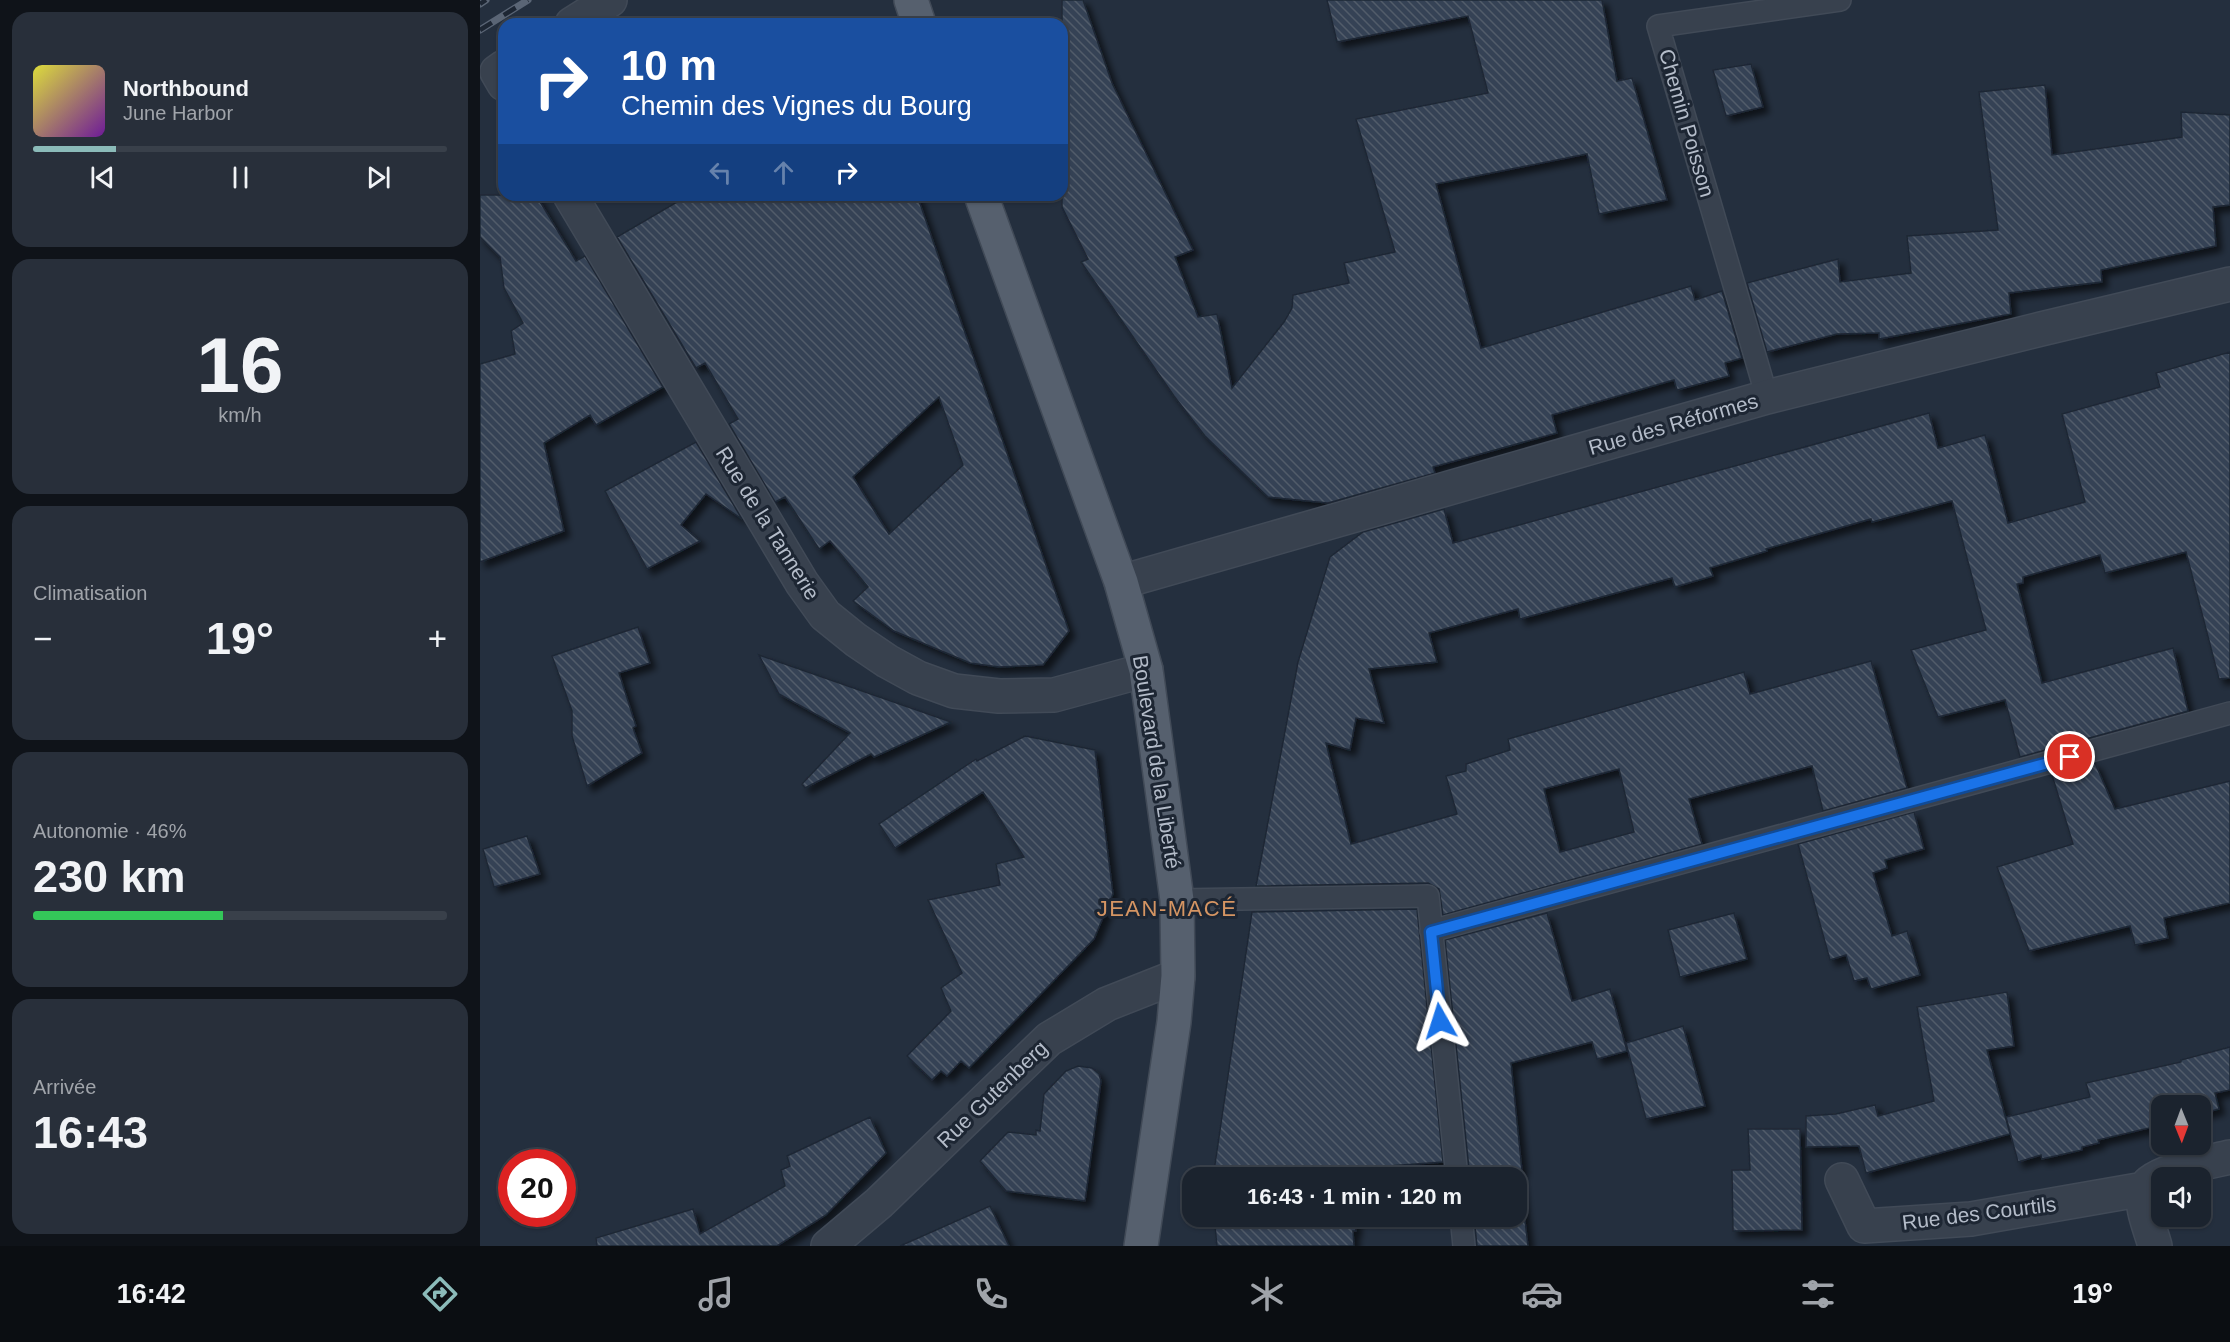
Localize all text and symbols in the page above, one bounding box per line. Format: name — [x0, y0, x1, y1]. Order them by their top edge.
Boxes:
icon: right — [522, 42, 600, 120]
text: 10 m — [621, 42, 717, 89]
street label: Chemin Poisson — [1655, 46, 1719, 200]
text: Northbound — [123, 76, 249, 101]
text: Chemin des Vignes du Bourg — [621, 91, 972, 121]
text: June Harbor — [123, 102, 233, 124]
icon: left — [704, 156, 737, 189]
icon: ahead — [767, 156, 800, 189]
icon: right — [830, 156, 863, 189]
icon: previous — [86, 161, 119, 194]
icon: pause — [224, 161, 257, 194]
icon: next — [362, 161, 395, 194]
text: 16 — [197, 321, 283, 409]
street label: Rue des Réformes — [1586, 389, 1760, 459]
text: km/h — [218, 404, 262, 426]
street label: Rue de la Tannerie — [712, 442, 824, 604]
text: Climatisation — [33, 582, 147, 604]
text: 19° — [206, 613, 274, 664]
text: − — [33, 620, 52, 657]
text: + — [428, 620, 447, 657]
street label: Boulevard de la Liberté — [1129, 654, 1185, 870]
pin — [2044, 731, 2095, 782]
icon: arrive — [2053, 740, 2086, 773]
text: Autonomie · 46% — [33, 820, 186, 842]
text: 230 km — [33, 851, 186, 902]
district label: JEAN-MACÉ — [1097, 896, 1237, 921]
position arrow — [1408, 989, 1472, 1053]
street label: Rue Gutenberg — [932, 1036, 1052, 1152]
text: Arrivée — [33, 1076, 96, 1098]
north arrow — [2151, 1095, 2211, 1155]
map controls — [2151, 1095, 2211, 1227]
text: 16:43 — [33, 1107, 148, 1158]
speed limit sign: 20 — [498, 1149, 576, 1227]
button: sound — [2151, 1167, 2211, 1227]
text: 16:43 · 1 min · 120 m — [1247, 1184, 1462, 1209]
street label: Rue des Courtils — [1901, 1192, 2057, 1234]
icon: directions — [419, 1273, 461, 1315]
icon: music — [695, 1273, 737, 1315]
icon: phone — [970, 1273, 1012, 1315]
icon: climate — [1246, 1273, 1288, 1315]
icon: car — [1521, 1273, 1563, 1315]
icon: filters — [1797, 1273, 1839, 1315]
text: 16:42 — [117, 1279, 186, 1309]
text: 19° — [2072, 1279, 2113, 1309]

